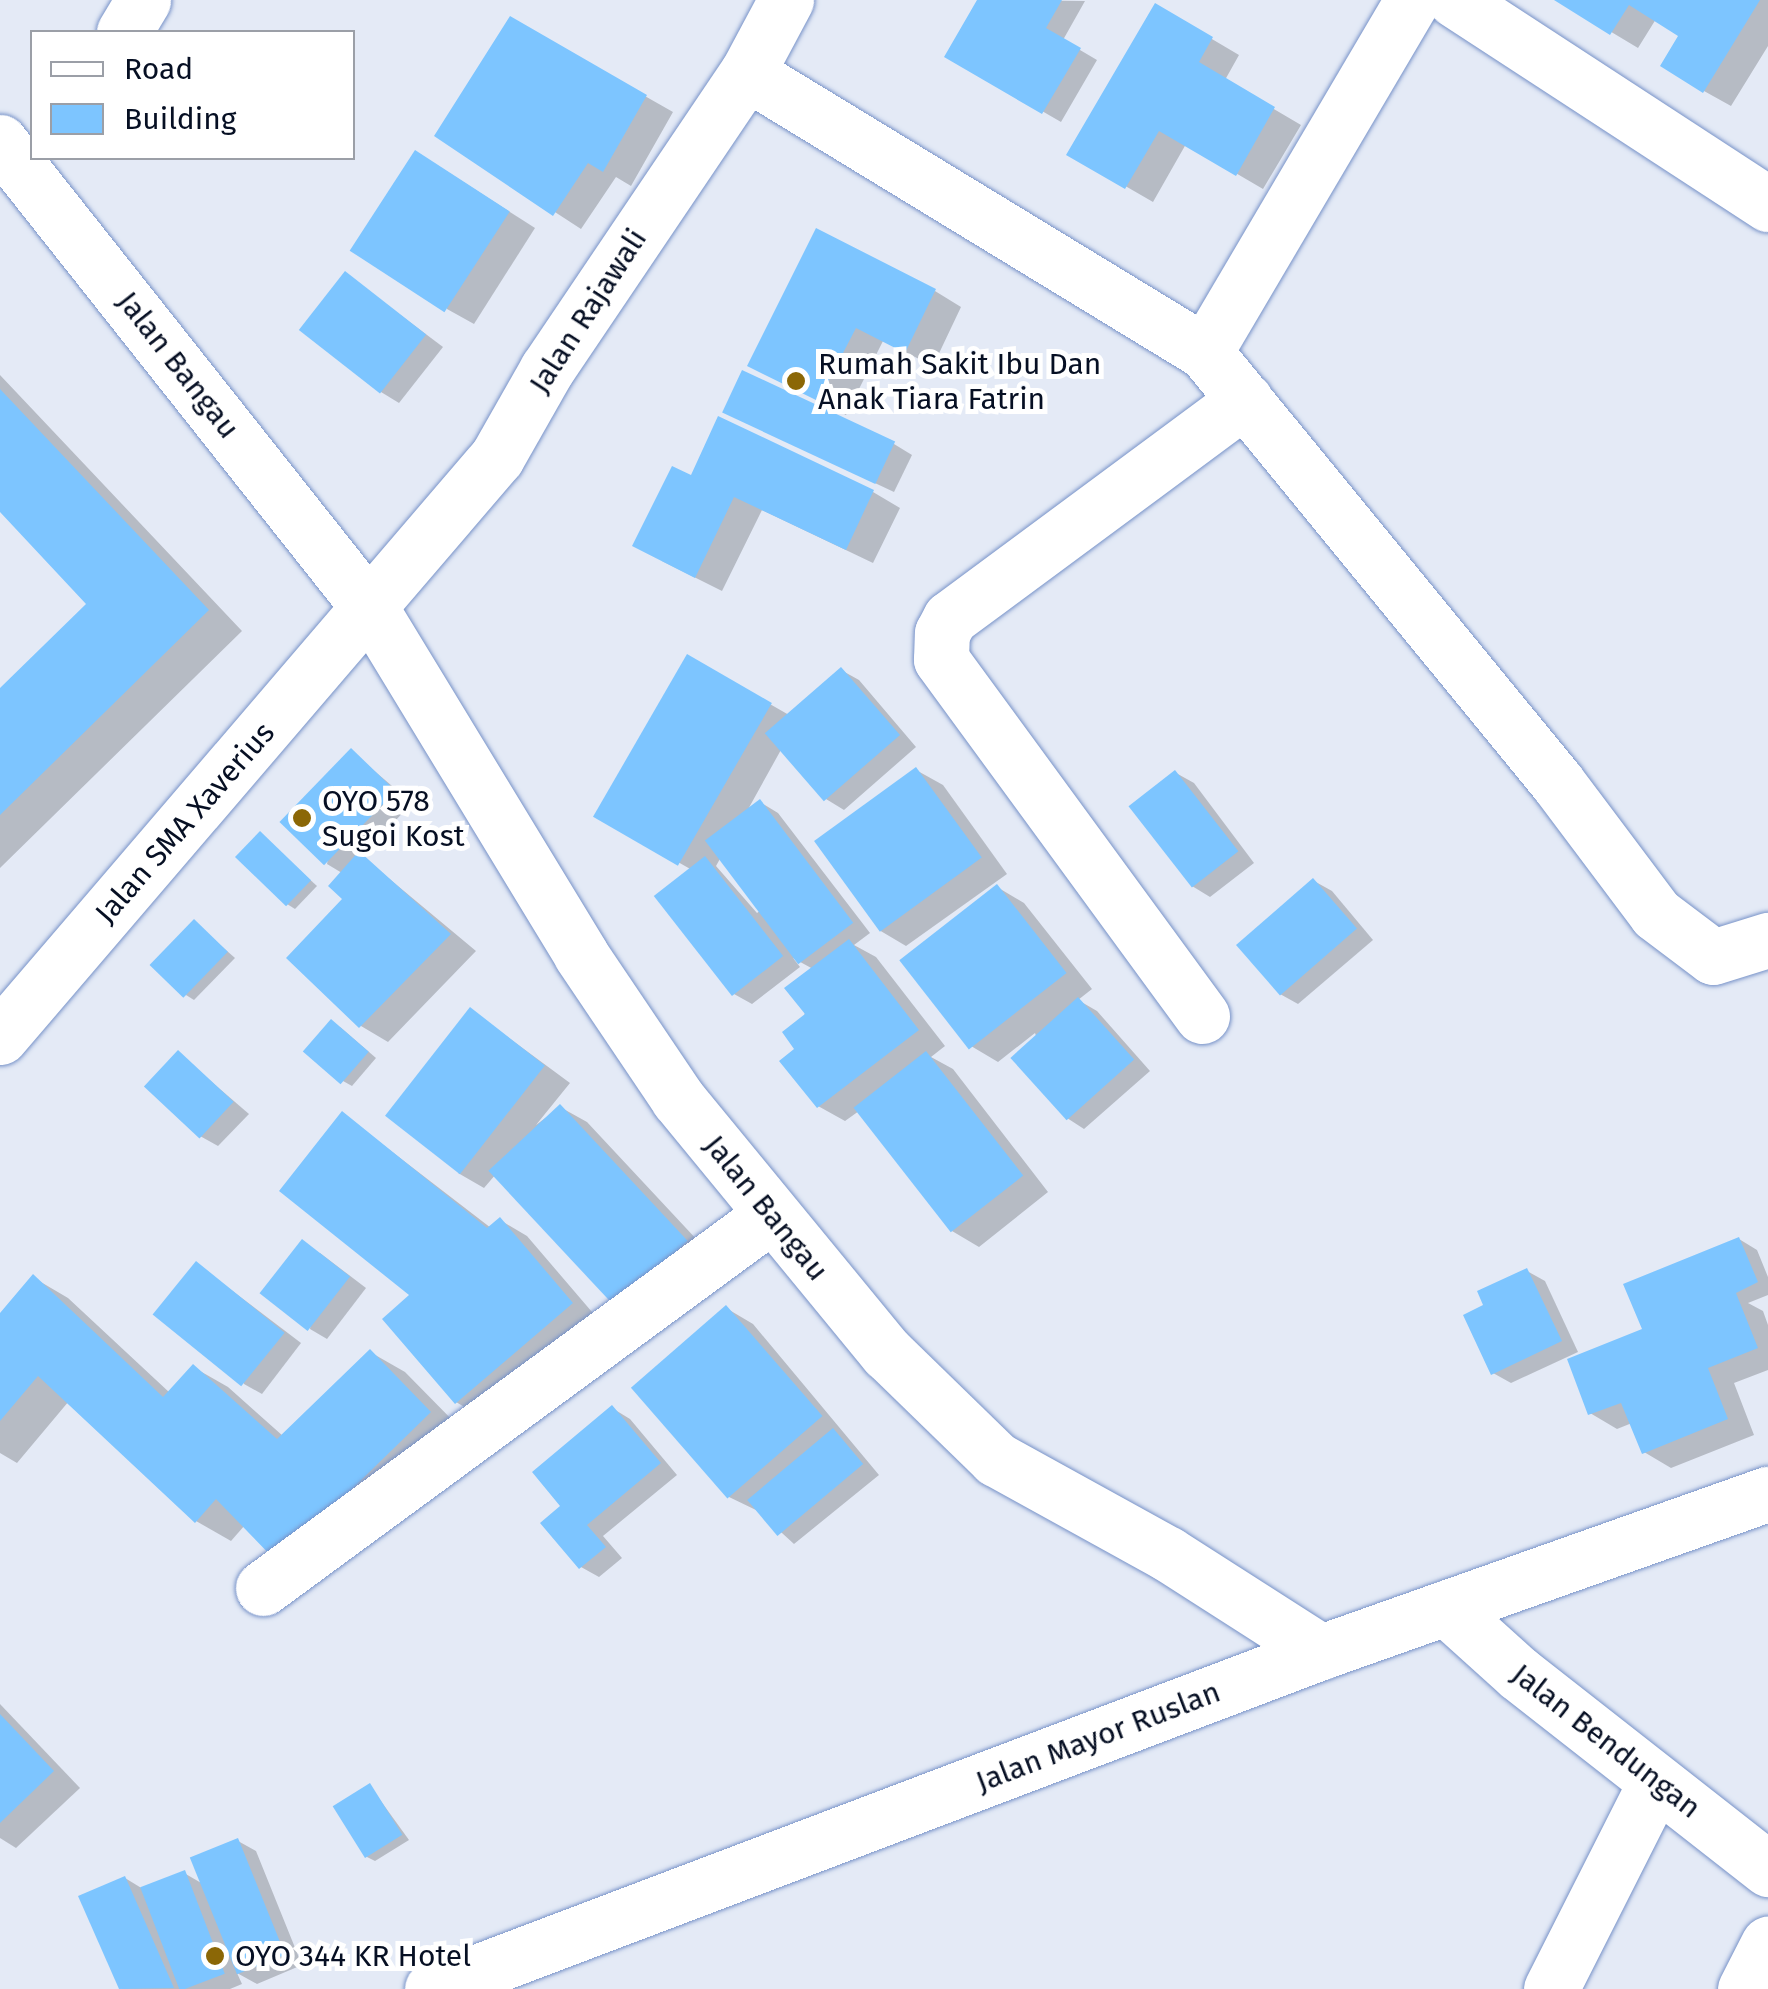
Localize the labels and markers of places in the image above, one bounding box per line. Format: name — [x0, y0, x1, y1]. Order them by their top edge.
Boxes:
place label: Rumah Sakit Ibu Dan Anak Tiara Fatrin — [818, 346, 1101, 416]
marker: Rumah Sakit Ibu Dan Anak Tiara Fatrin — [783, 368, 809, 394]
place label: OYO 578 Sugoi Kost — [322, 783, 464, 854]
marker: OYO 578 Sugoi Kost — [291, 807, 313, 829]
place label: OYO 344 KR Hotel — [235, 1938, 471, 1974]
marker: OYO 344 KR Hotel — [204, 1945, 226, 1967]

